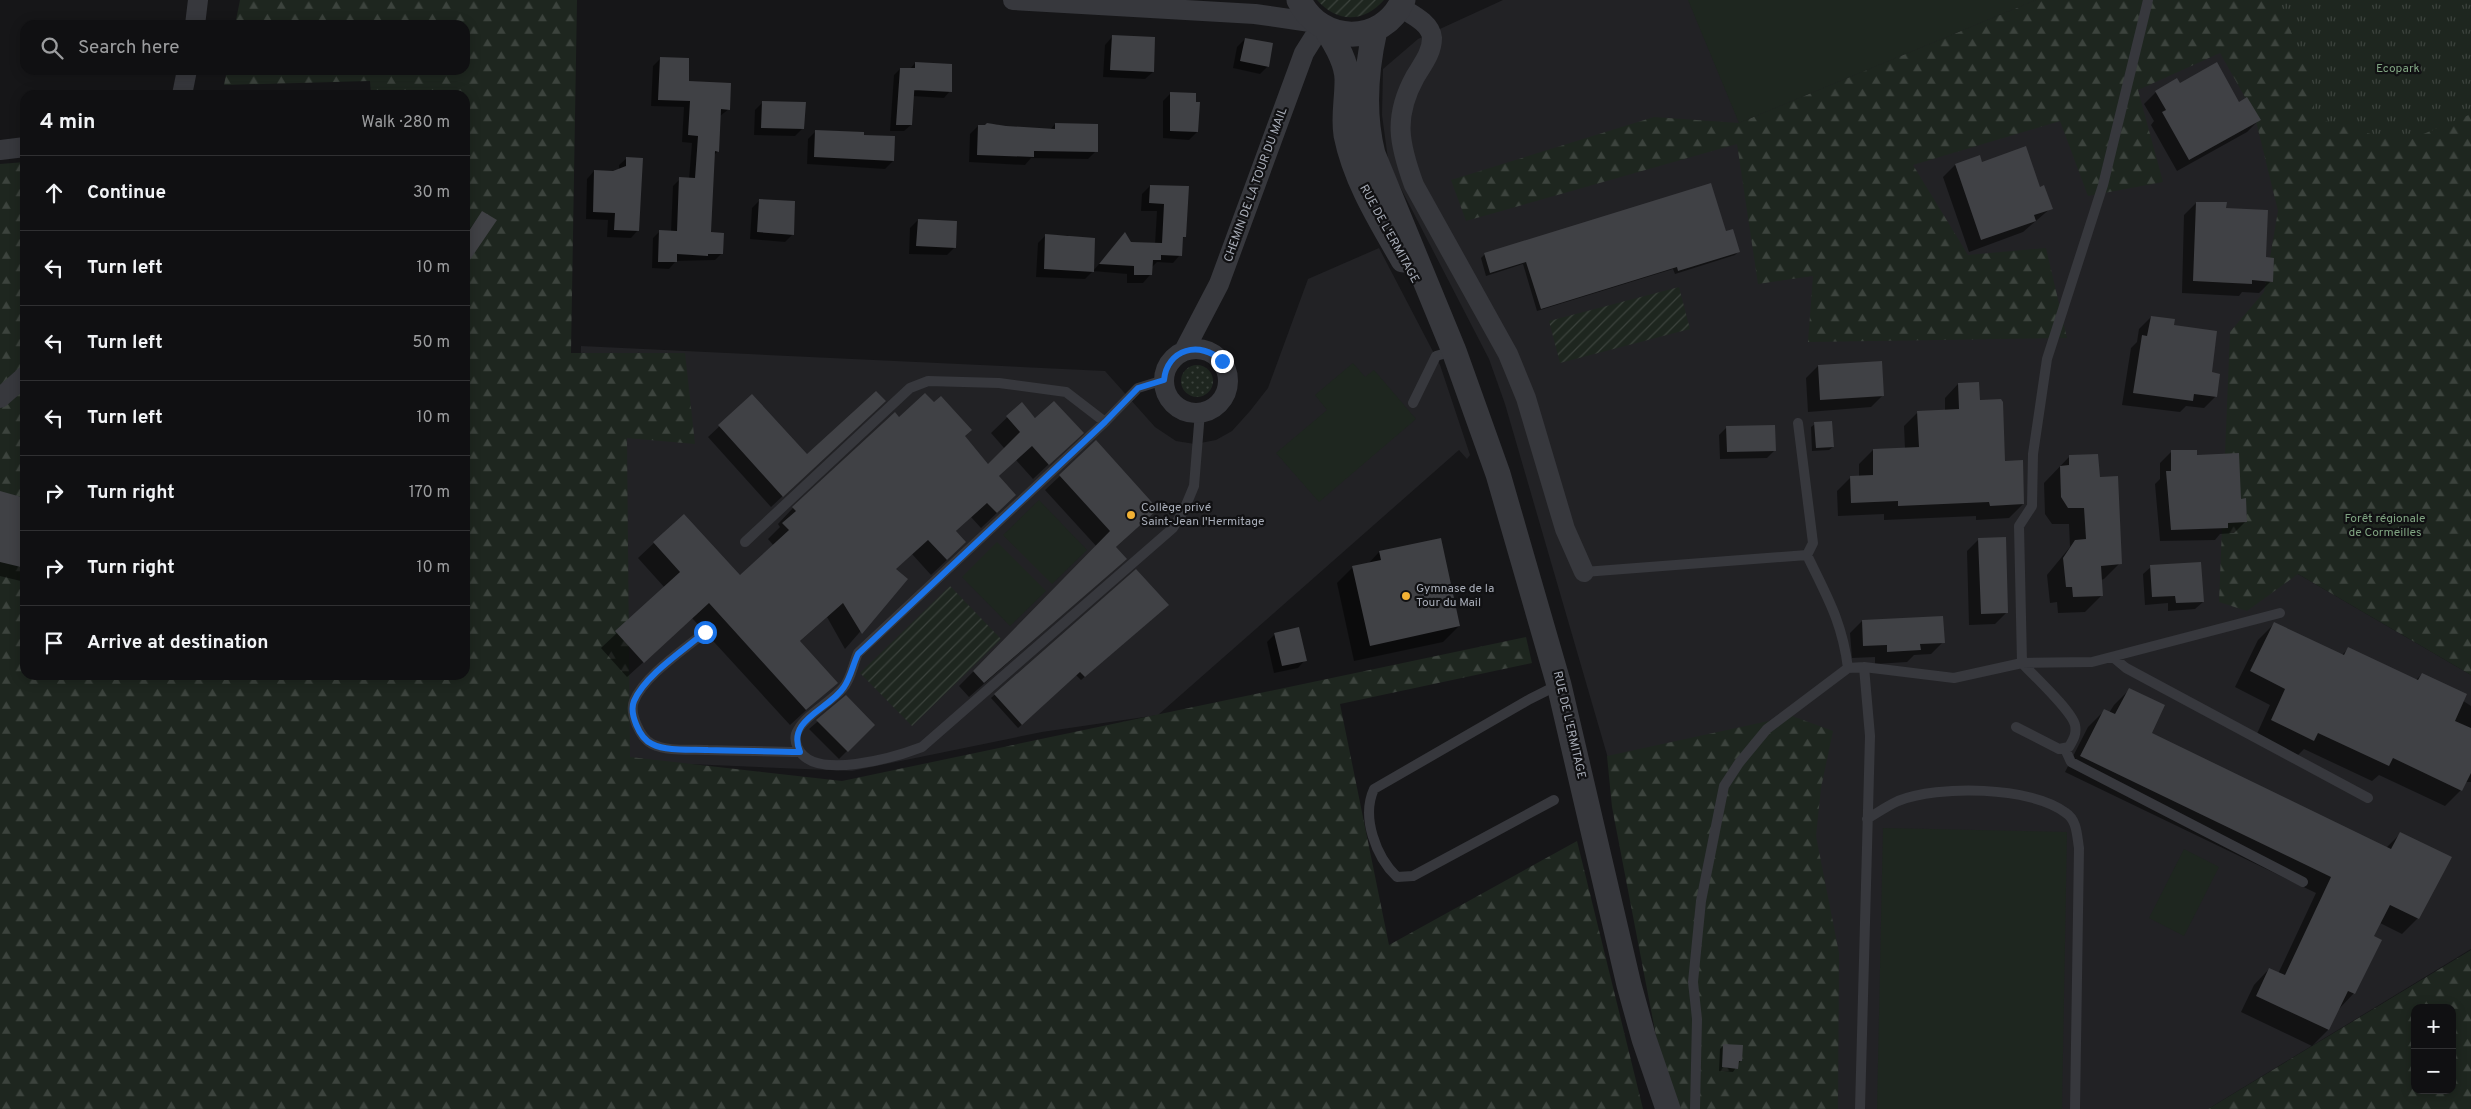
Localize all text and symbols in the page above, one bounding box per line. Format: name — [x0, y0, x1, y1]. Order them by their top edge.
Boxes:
search box — [20, 20, 470, 75]
icon: search — [38, 34, 66, 62]
text: Search here — [78, 36, 180, 60]
park label: Ecopark — [2376, 61, 2420, 77]
street label: CHEMIN DE LA TOUR DU MAIL — [1221, 105, 1292, 265]
text: 4 min — [40, 109, 96, 136]
text: Walk · 280 m — [361, 113, 450, 133]
icon: ahead — [40, 179, 68, 207]
text: Continue — [87, 181, 166, 205]
street label: RUE DE L'ERMITAGE — [1355, 182, 1423, 286]
text: 30 m — [413, 183, 450, 203]
icon: left — [40, 254, 68, 282]
text: Turn left — [87, 256, 163, 280]
text: 10 m — [416, 258, 450, 278]
icon: left — [40, 329, 68, 357]
text: Turn left — [87, 331, 163, 355]
text: 50 m — [413, 333, 450, 353]
route end — [1211, 350, 1234, 373]
icon: left — [40, 404, 68, 432]
text: Turn left — [87, 406, 163, 430]
text: 10 m — [416, 408, 450, 428]
icon: right — [40, 479, 68, 507]
text: Turn right — [87, 481, 175, 505]
text: 170 m — [409, 483, 450, 503]
place label: Collège privé Saint-Jean l'Hermitage — [1141, 500, 1264, 530]
marker: Collège privé Saint-Jean l'Hermitage — [1125, 509, 1137, 521]
park label: Forêt régionale de Cormeilles — [2345, 511, 2425, 541]
icon: right — [40, 554, 68, 582]
text: Turn right — [87, 556, 175, 580]
text: 10 m — [416, 558, 450, 578]
place label: Gymnase de la Tour du Mail — [1416, 581, 1494, 611]
marker: Gymnase de la Tour du Mail — [1400, 590, 1412, 602]
route start — [694, 621, 717, 644]
icon: arrive — [40, 629, 68, 657]
text: Arrive at destination — [87, 631, 268, 655]
street label: RUE DE L'ERMITAGE — [1549, 669, 1589, 781]
map controls — [2411, 1004, 2456, 1094]
button: + — [2411, 1004, 2456, 1049]
button: − — [2411, 1049, 2456, 1094]

